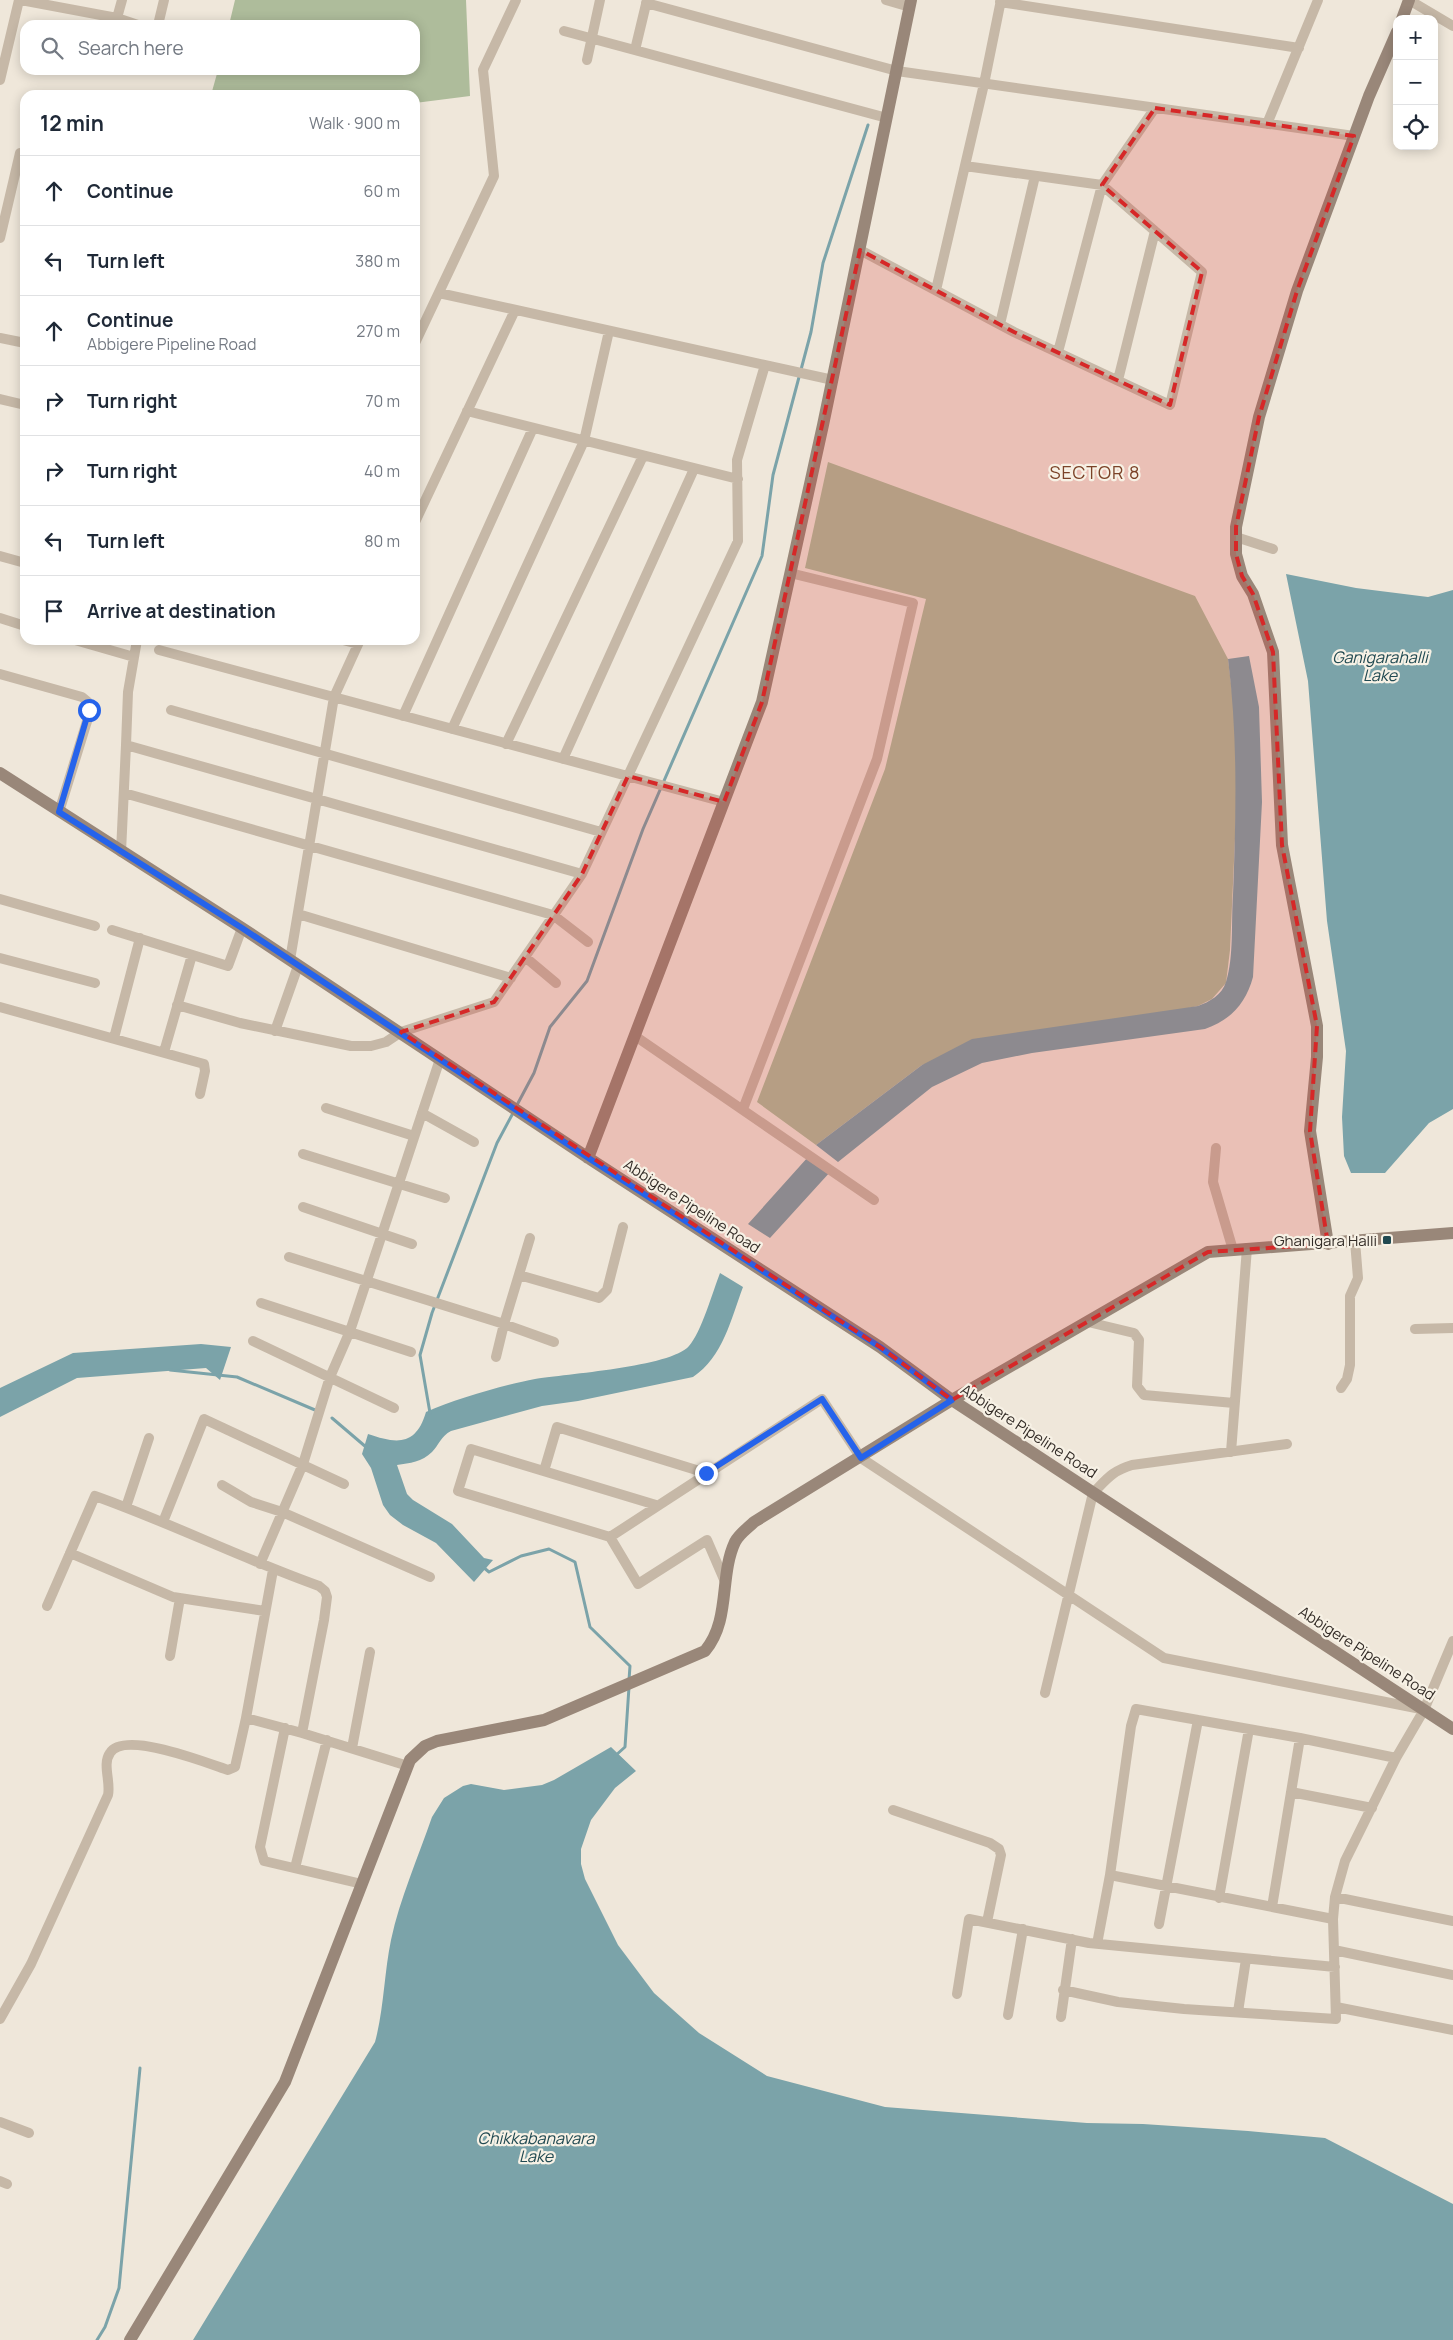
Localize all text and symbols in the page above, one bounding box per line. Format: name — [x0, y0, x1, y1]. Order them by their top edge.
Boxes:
map controls — [1393, 15, 1438, 150]
button: + — [1393, 15, 1438, 60]
search box — [20, 20, 420, 75]
icon: search — [38, 34, 66, 62]
text: Search here — [78, 35, 184, 61]
button: − — [1393, 60, 1438, 105]
button: locate — [1393, 105, 1438, 150]
text: 12 min — [40, 109, 104, 137]
text: Walk · 900 m — [309, 112, 400, 134]
icon: ahead — [40, 177, 68, 205]
text: Continue — [87, 178, 173, 204]
text: 60 m — [364, 180, 400, 202]
icon: left — [40, 247, 68, 275]
text: Turn left — [87, 248, 165, 274]
text: 380 m — [355, 250, 400, 272]
text: Continue — [87, 307, 173, 333]
icon: ahead — [40, 317, 68, 345]
text: 270 m — [356, 320, 400, 342]
text: Abbigere Pipeline Road — [87, 333, 256, 355]
icon: right — [40, 387, 68, 415]
text: Turn right — [87, 388, 177, 414]
text: 70 m — [365, 390, 400, 412]
icon: right — [40, 457, 68, 485]
text: Turn right — [87, 458, 177, 484]
text: 40 m — [364, 460, 400, 482]
district label: SECTOR 8 — [1050, 460, 1140, 484]
icon: left — [40, 527, 68, 555]
text: Turn left — [87, 528, 165, 554]
text: 80 m — [364, 530, 400, 552]
icon: arrive — [40, 597, 68, 625]
text: Arrive at destination — [87, 598, 276, 624]
water label: Ganigarahalli Lake — [1332, 646, 1430, 686]
route start — [78, 699, 101, 722]
street label: Abbigere Pipeline Road — [620, 1154, 764, 1258]
place label: Ghanigara Halli — [1274, 1230, 1377, 1251]
marker: Ghanigara Halli — [1381, 1234, 1393, 1246]
street label: Abbigere Pipeline Road — [957, 1379, 1101, 1483]
route end — [695, 1462, 718, 1485]
street label: Abbigere Pipeline Road — [1295, 1601, 1439, 1705]
water label: Chikkabanavara Lake — [478, 2127, 595, 2167]

